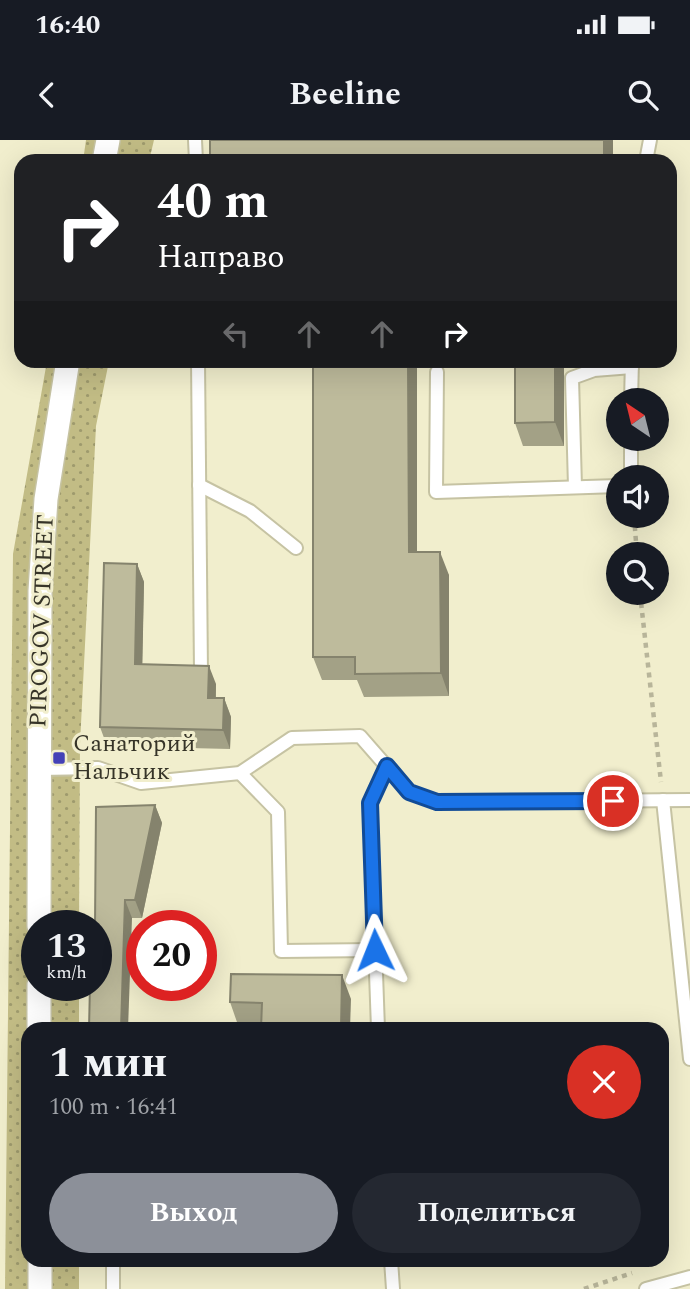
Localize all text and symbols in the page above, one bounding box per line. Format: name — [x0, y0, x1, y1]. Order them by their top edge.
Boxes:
text: 16:40 — [35, 5, 100, 45]
text: Beeline — [289, 70, 401, 119]
icon: back — [28, 76, 66, 114]
icon: search — [624, 76, 662, 114]
text: 40 m — [157, 165, 268, 240]
icon: right — [42, 182, 133, 273]
text: Направо — [157, 233, 284, 282]
icon: left — [217, 315, 255, 353]
icon: ahead — [290, 315, 328, 353]
icon: ahead — [363, 315, 401, 353]
icon: right — [436, 315, 474, 353]
north arrow — [606, 388, 668, 452]
map controls — [606, 388, 669, 605]
button: sound — [606, 465, 669, 528]
street label: PIROGOV STREET — [20, 514, 64, 728]
button: search — [606, 542, 669, 605]
place label: Санаторий Нальчик — [73, 726, 195, 790]
marker: Санаторий Нальчик — [51, 750, 67, 766]
pin — [583, 771, 643, 831]
icon: arrive — [594, 782, 632, 820]
speed limit sign: 20 — [126, 910, 217, 1001]
position arrow — [338, 913, 412, 987]
text: 13 — [47, 920, 86, 973]
text: km/h — [46, 959, 87, 986]
text: 1 мин — [49, 1032, 167, 1095]
button: close — [567, 1045, 641, 1119]
text: 100 m · 16:41 — [49, 1090, 178, 1125]
button: Выход — [49, 1173, 338, 1253]
button: Поделиться — [352, 1173, 641, 1253]

